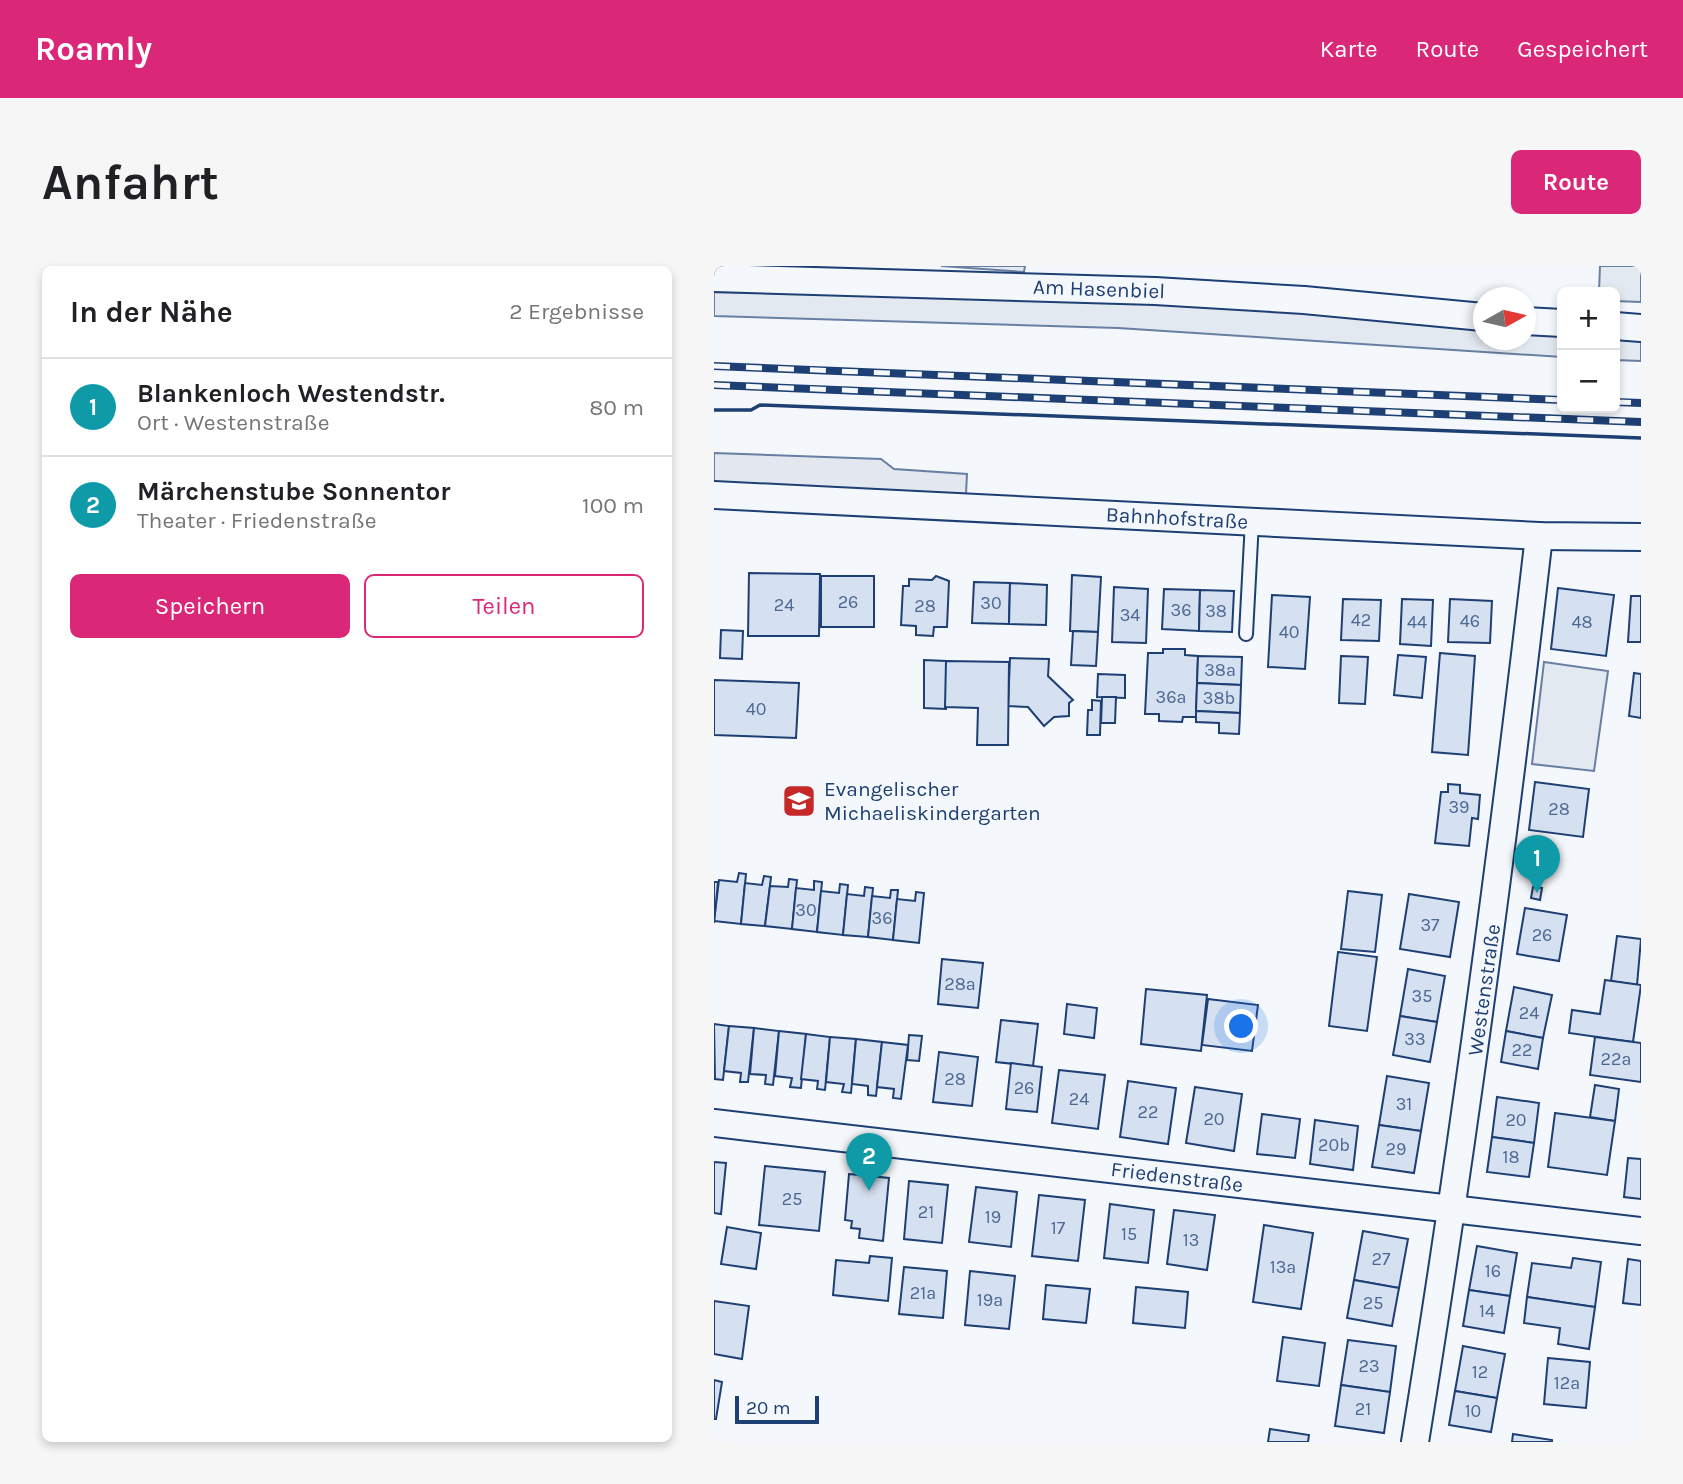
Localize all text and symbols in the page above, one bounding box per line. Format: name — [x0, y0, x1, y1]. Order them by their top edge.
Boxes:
text: Roamly — [35, 30, 152, 68]
text: Karte — [1320, 35, 1378, 63]
text: Route — [1416, 35, 1479, 63]
text: Gespeichert — [1517, 35, 1648, 63]
button: Route — [1511, 150, 1641, 214]
text: Anfahrt — [42, 154, 219, 211]
street label: Am Hasenbiel — [1033, 275, 1165, 303]
north arrow — [1473, 287, 1536, 350]
map controls — [1557, 287, 1620, 413]
button: + — [1557, 287, 1620, 350]
text: In der Nähe — [70, 294, 233, 330]
text: 2 Ergebnisse — [509, 298, 644, 325]
button: − — [1557, 350, 1620, 413]
text: Blankenloch Westendstr. — [137, 378, 445, 409]
text: 1 — [89, 394, 97, 421]
text: 80 m — [589, 394, 644, 421]
text: Ort · Westenstraße — [137, 409, 330, 436]
text: Märchenstube Sonnentor — [137, 476, 451, 507]
text: 2 — [86, 492, 100, 519]
text: 100 m — [582, 492, 644, 519]
street label: Bahnhofstraße — [1105, 502, 1249, 534]
text: Theater · Friedenstraße — [137, 507, 377, 534]
button: Speichern — [70, 574, 350, 638]
button: Teilen — [364, 574, 644, 638]
house number: 26 — [838, 591, 858, 613]
house number: 30 — [980, 592, 1002, 614]
house number: 24 — [774, 594, 794, 616]
house number: 28 — [914, 595, 936, 617]
house number: 36 — [1171, 599, 1191, 621]
house number: 38 — [1205, 600, 1227, 622]
house number: 34 — [1120, 604, 1140, 626]
house number: 42 — [1351, 609, 1371, 631]
house number: 46 — [1460, 610, 1480, 632]
house number: 44 — [1407, 611, 1427, 633]
house number: 48 — [1571, 611, 1593, 633]
house number: 40 — [1279, 621, 1299, 643]
house number: 38a — [1204, 659, 1236, 681]
house number: 36a — [1156, 686, 1186, 708]
house number: 38b — [1203, 687, 1235, 709]
house number: 40 — [746, 698, 766, 720]
place label: Evangelischer Michaeliskindergarten — [824, 777, 1041, 825]
school or university icon: Evangelischer Michaeliskindergarten — [780, 782, 818, 820]
house number: 39 — [1448, 796, 1470, 818]
house number: 28 — [1548, 798, 1570, 820]
pin: 1 — [1514, 835, 1560, 893]
house number: 30 — [795, 899, 817, 921]
house number: 36 — [872, 907, 892, 929]
house number: 37 — [1420, 914, 1440, 936]
street label: Westenstraße — [1463, 922, 1505, 1058]
house number: 26 — [1532, 924, 1552, 946]
house number: 28a — [944, 973, 976, 995]
house number: 35 — [1412, 985, 1432, 1007]
house number: 24 — [1519, 1002, 1539, 1024]
your location — [1224, 1009, 1258, 1043]
house number: 33 — [1404, 1028, 1426, 1050]
house number: 22 — [1512, 1039, 1532, 1061]
house number: 22a — [1601, 1048, 1631, 1070]
house number: 28 — [944, 1068, 966, 1090]
house number: 26 — [1014, 1077, 1034, 1099]
house number: 24 — [1069, 1088, 1089, 1110]
house number: 31 — [1396, 1093, 1412, 1115]
house number: 22 — [1138, 1101, 1158, 1123]
house number: 20 — [1203, 1108, 1225, 1130]
house number: 20 — [1505, 1109, 1527, 1131]
pin: 2 — [846, 1133, 892, 1191]
house number: 20b — [1318, 1134, 1350, 1156]
house number: 29 — [1386, 1138, 1406, 1160]
house number: 18 — [1502, 1146, 1520, 1168]
street label: Friedenstraße — [1109, 1157, 1245, 1197]
house number: 25 — [782, 1188, 802, 1210]
house number: 21 — [918, 1201, 934, 1223]
house number: 19 — [985, 1206, 1001, 1228]
house number: 17 — [1051, 1217, 1066, 1239]
house number: 15 — [1121, 1223, 1137, 1245]
house number: 13 — [1183, 1229, 1199, 1251]
house number: 27 — [1372, 1248, 1391, 1270]
house number: 13a — [1270, 1256, 1296, 1278]
house number: 16 — [1485, 1260, 1501, 1282]
house number: 21a — [910, 1282, 936, 1304]
house number: 19a — [977, 1289, 1003, 1311]
house number: 25 — [1363, 1292, 1383, 1314]
house number: 14 — [1479, 1300, 1495, 1322]
house number: 23 — [1358, 1355, 1380, 1377]
house number: 12 — [1472, 1361, 1488, 1383]
house number: 12a — [1554, 1372, 1580, 1394]
scale bar — [735, 1393, 819, 1425]
text: 20 m — [746, 1397, 791, 1419]
house number: 21 — [1355, 1398, 1371, 1420]
house number: 10 — [1465, 1400, 1481, 1422]

